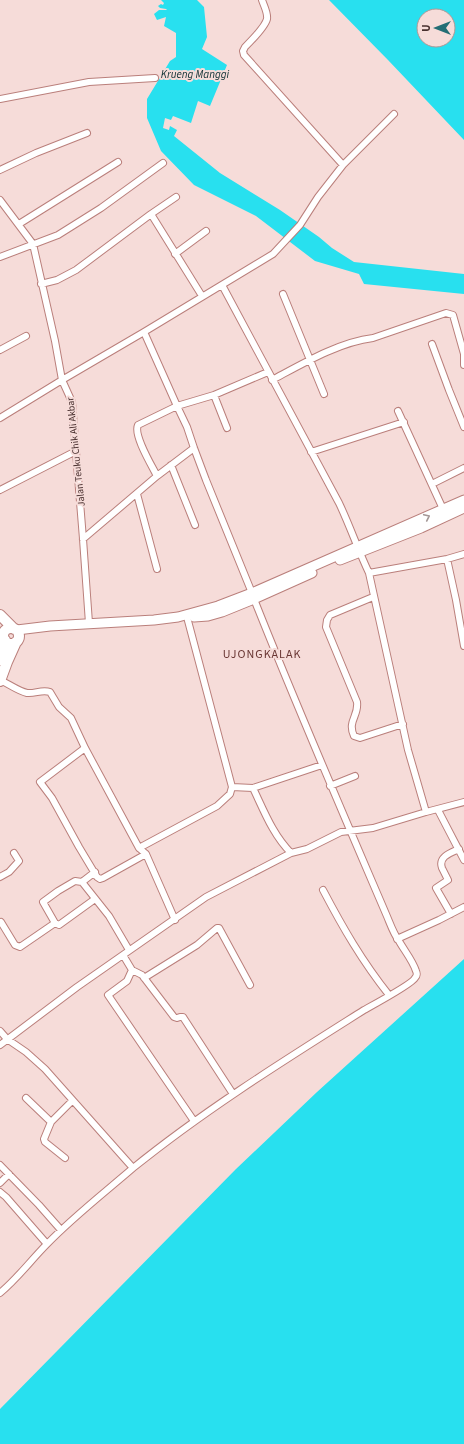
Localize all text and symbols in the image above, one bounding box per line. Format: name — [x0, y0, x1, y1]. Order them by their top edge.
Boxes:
north arrow — [416, 8, 456, 48]
text: U — [419, 24, 434, 32]
water label: Krueng Manggi — [161, 67, 230, 82]
street label: Jalan Teuku Chik Ali Akbar — [63, 396, 89, 507]
one-way arrow — [423, 514, 431, 522]
district label: UJONGKALAK — [223, 646, 301, 663]

